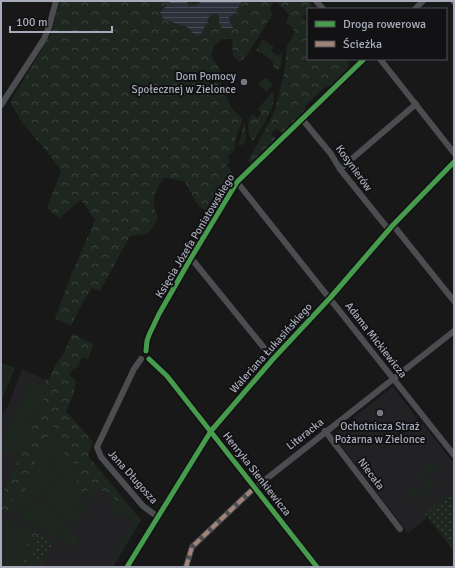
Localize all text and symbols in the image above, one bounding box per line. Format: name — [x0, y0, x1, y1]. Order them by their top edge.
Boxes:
scale bar — [10, 8, 112, 34]
legend — [307, 8, 447, 60]
text: 100 m — [16, 15, 48, 30]
text: Droga rowerowa — [343, 17, 426, 32]
text: Ścieżka — [343, 37, 382, 52]
place label: Dom Pomocy Społecznej w Zielonce — [132, 70, 237, 96]
marker: Dom Pomocy Społecznej w Zielonce — [239, 77, 249, 87]
street label: Kosynierów — [333, 142, 375, 194]
street label: Księcia Józefa Poniatowskiego — [153, 171, 237, 300]
street label: Waleriana Łukasińskiego — [227, 300, 315, 396]
street label: Adama Mickiewicza — [342, 300, 410, 381]
marker: Ochotnicza Straż Pożarna w Zielonce — [375, 408, 385, 418]
street label: Literacka — [284, 415, 326, 453]
place label: Ochotnicza Straż Pożarna w Zielonce — [335, 420, 425, 446]
street label: Henryka Sienkiewicza — [220, 429, 294, 519]
street label: Jana Długosza — [105, 447, 161, 507]
street label: Niecała — [355, 456, 387, 493]

